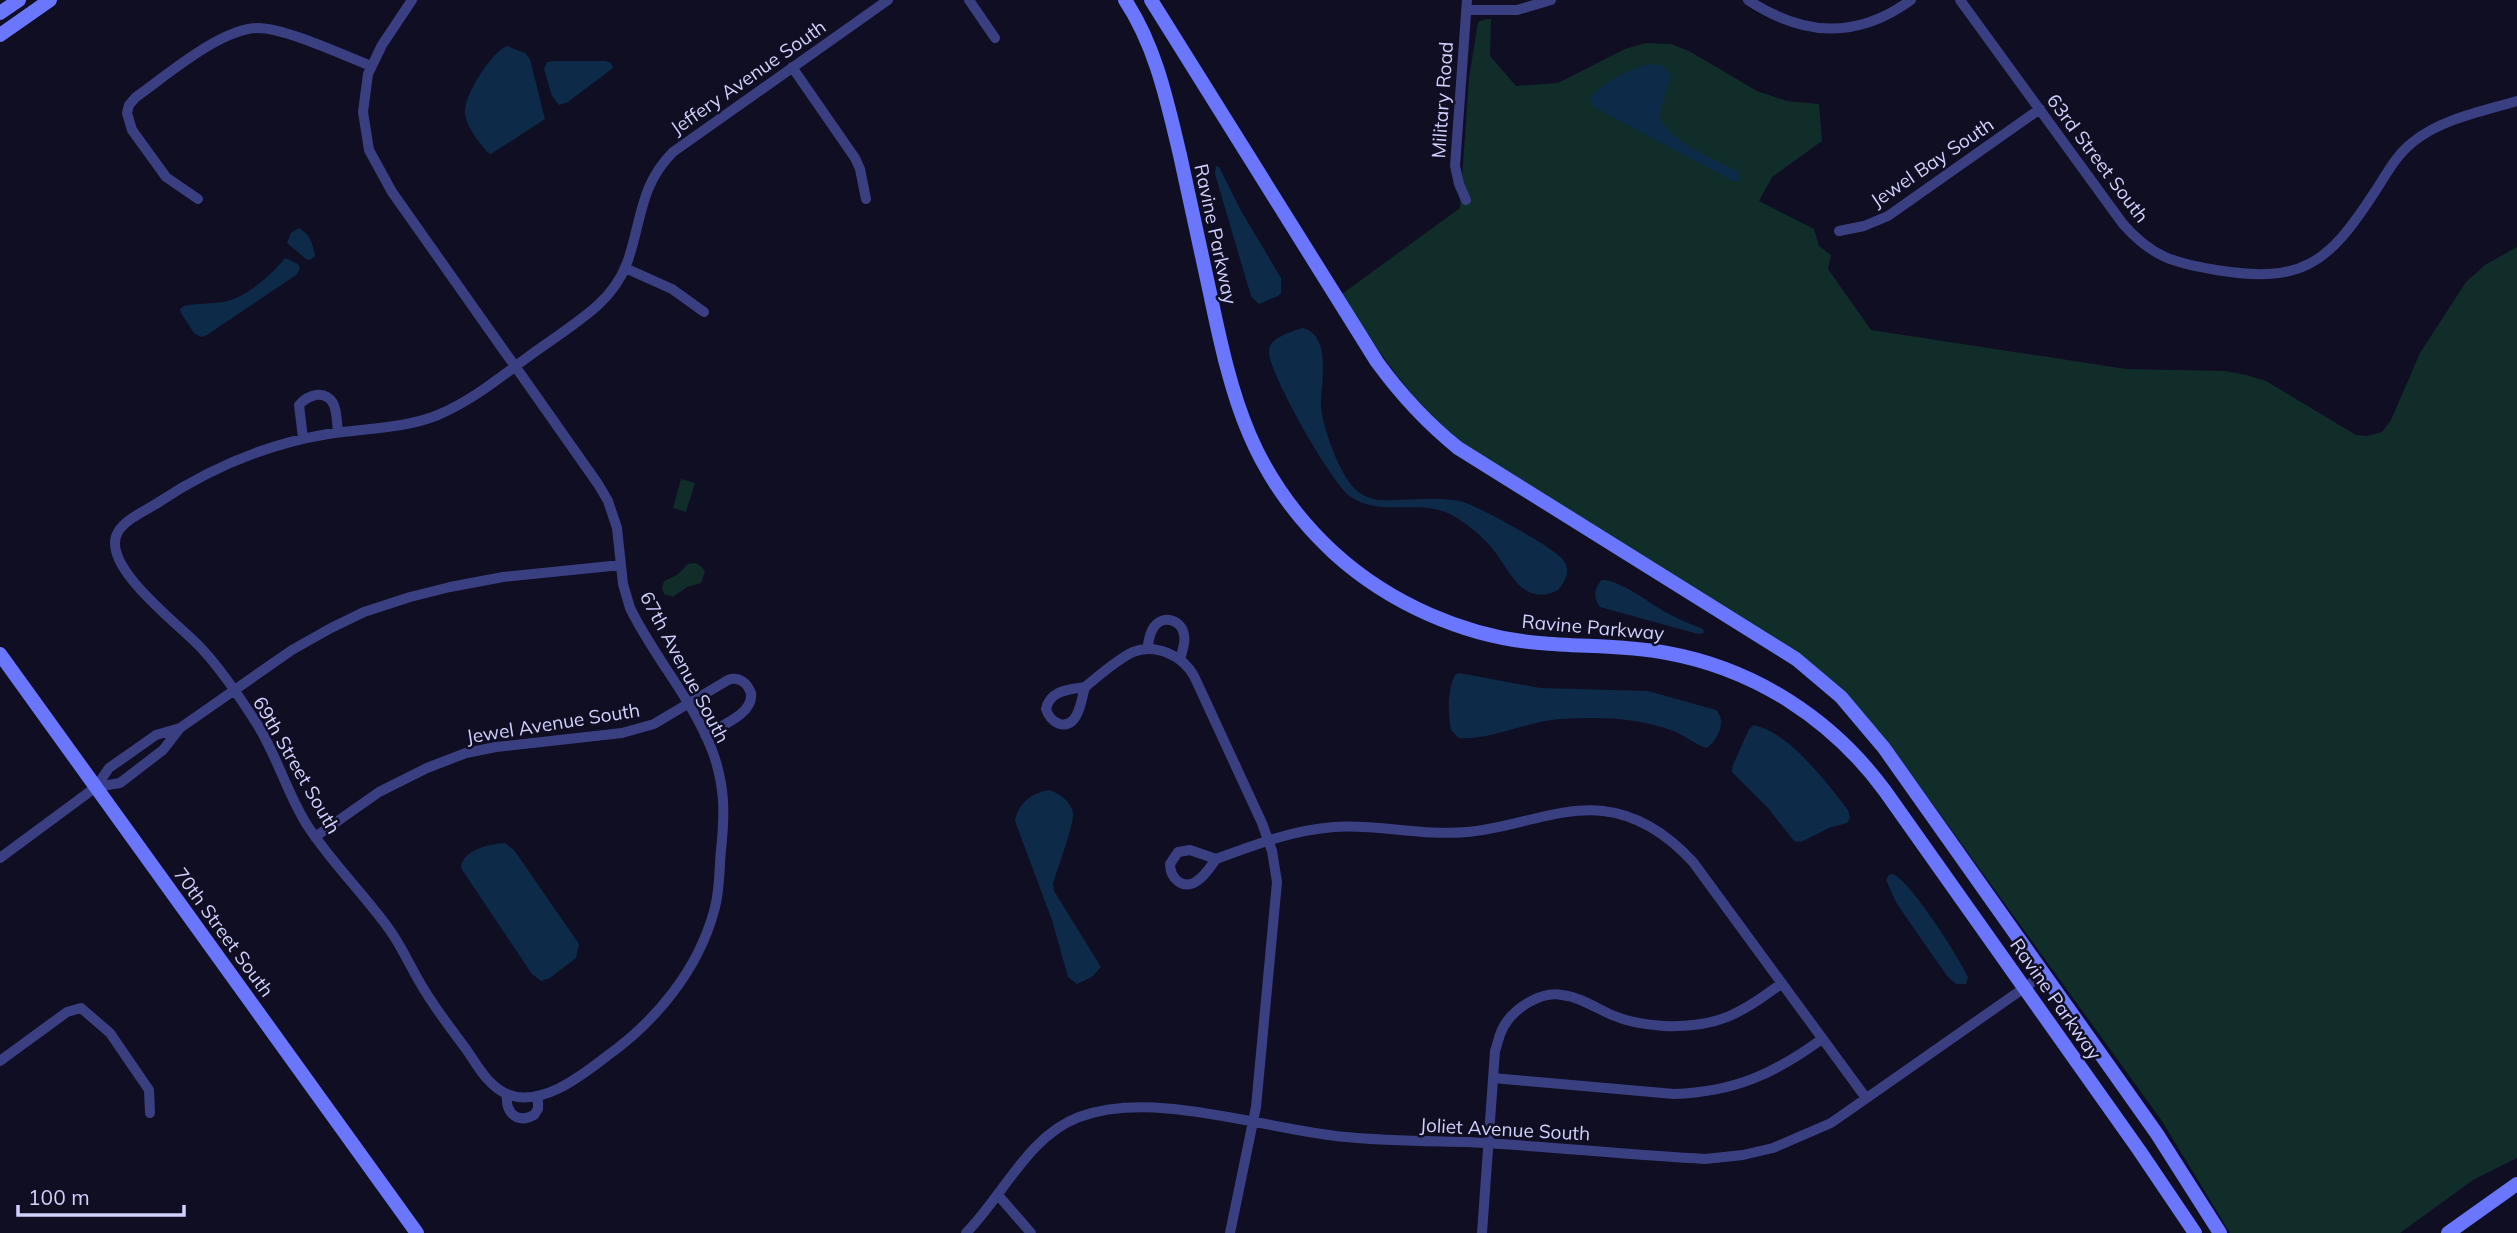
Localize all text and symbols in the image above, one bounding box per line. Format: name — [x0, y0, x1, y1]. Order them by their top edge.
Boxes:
street label: Jeffery Avenue South — [666, 14, 830, 140]
street label: Military Road — [1426, 41, 1458, 159]
street label: 63rd Street South — [2042, 89, 2154, 227]
street label: Jewel Bay South — [1866, 112, 1998, 212]
street label: Ravine Parkway — [1189, 162, 1243, 306]
street label: 67th Avenue South — [635, 587, 735, 747]
street label: Ravine Parkway — [1521, 609, 1665, 645]
street label: 69th Street South — [248, 692, 346, 838]
street label: Jewel Avenue South — [465, 697, 641, 749]
street label: 70th Street South — [169, 862, 279, 1002]
street label: Ravine Parkway — [2005, 934, 2107, 1064]
street label: Joliet Avenue South — [1419, 1113, 1591, 1145]
scale bar — [18, 1174, 184, 1218]
text: 100 m — [28, 1184, 90, 1210]

